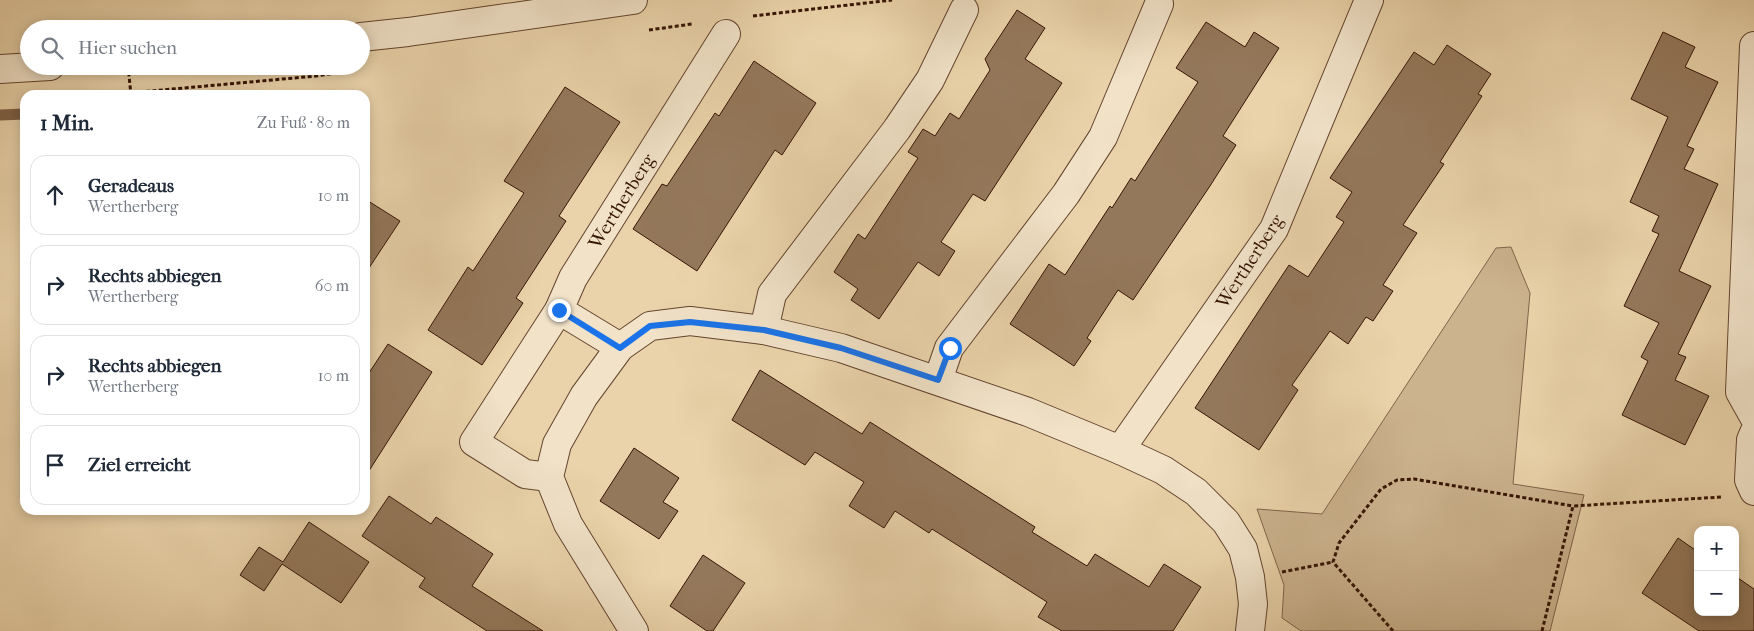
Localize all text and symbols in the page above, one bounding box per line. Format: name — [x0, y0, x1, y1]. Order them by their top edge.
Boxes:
search box — [20, 20, 370, 75]
icon: search — [38, 34, 66, 62]
text: Hier suchen — [78, 37, 177, 59]
text: 1 Min. — [40, 111, 94, 135]
text: Zu Fuß · 80 m — [257, 113, 350, 132]
street label: Wertherberg — [584, 149, 660, 254]
text: Geradeaus — [88, 175, 174, 197]
icon: ahead — [41, 181, 69, 209]
text: 10 m — [318, 186, 349, 205]
text: Wertherberg — [88, 197, 178, 216]
street label: Wertherberg — [1211, 210, 1289, 313]
text: Rechts abbiegen — [88, 265, 222, 287]
icon: right — [41, 271, 69, 299]
text: 60 m — [315, 276, 349, 295]
text: Wertherberg — [88, 287, 178, 306]
route end — [548, 299, 571, 322]
route start — [939, 337, 962, 360]
text: Rechts abbiegen — [88, 355, 222, 377]
icon: right — [41, 361, 69, 389]
text: 10 m — [318, 366, 349, 385]
text: Wertherberg — [88, 377, 178, 396]
icon: arrive — [41, 451, 69, 479]
text: Ziel erreicht — [88, 454, 191, 476]
map controls — [1694, 526, 1739, 616]
button: + — [1694, 526, 1739, 571]
button: − — [1694, 571, 1739, 616]

